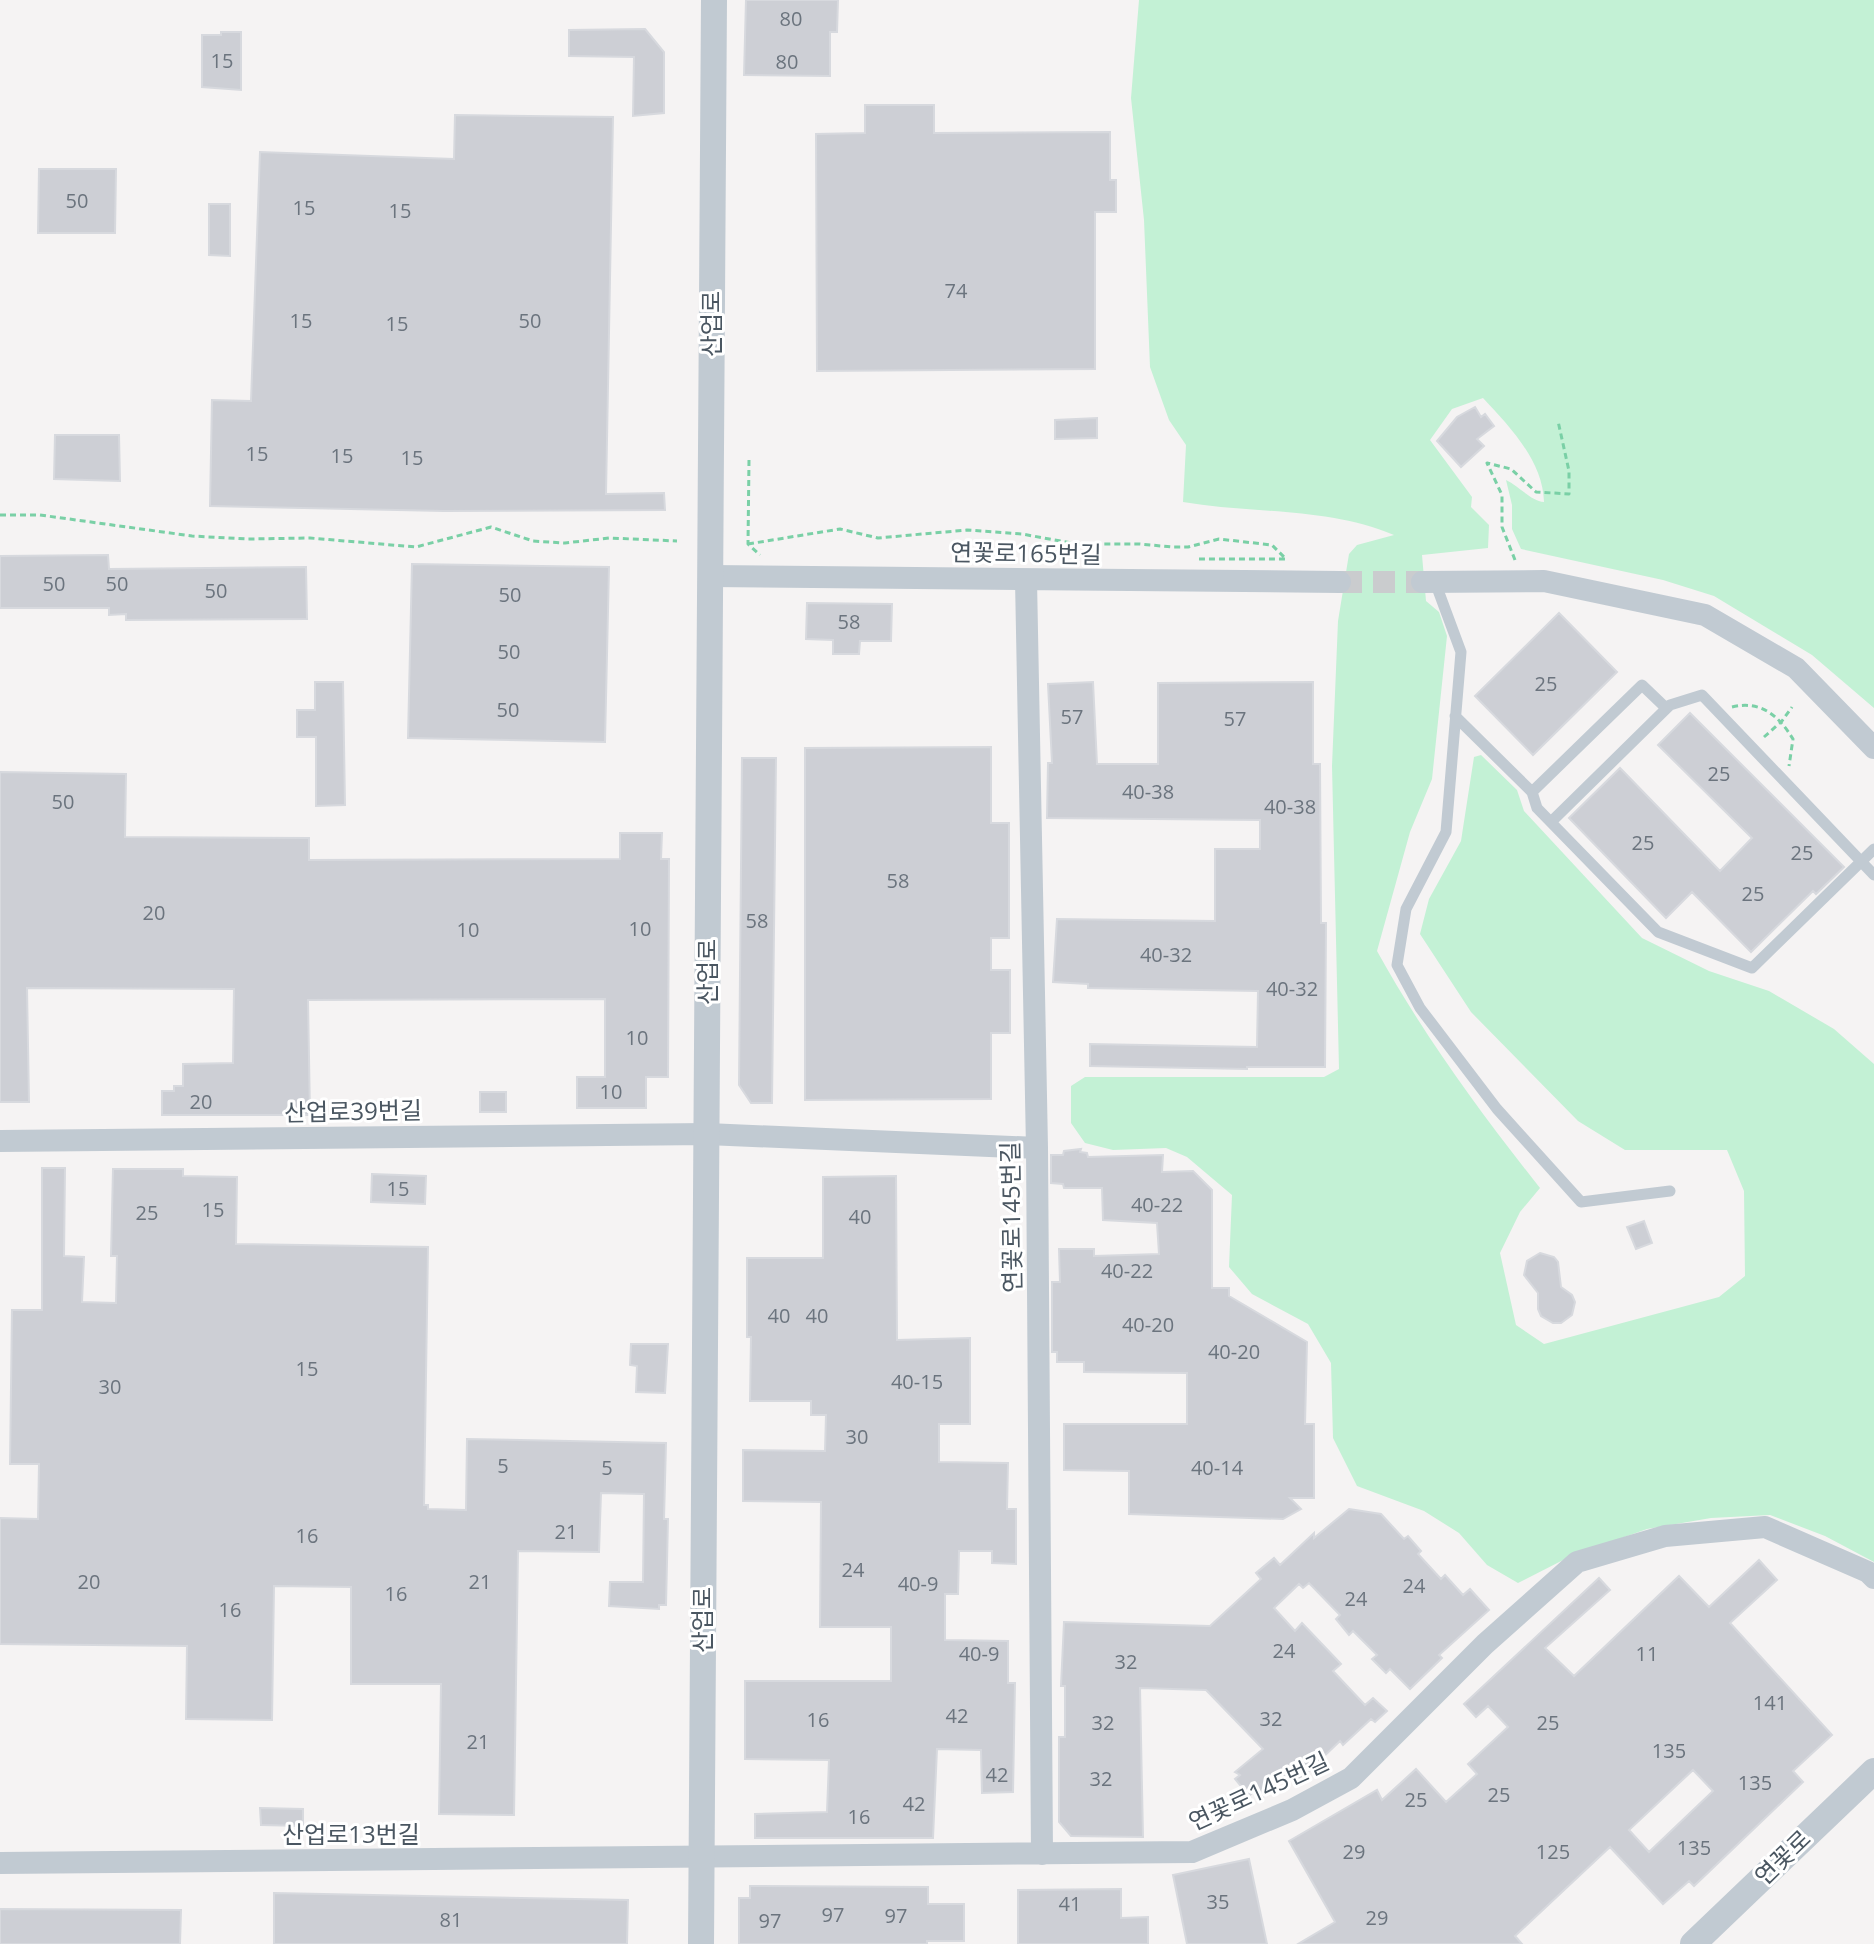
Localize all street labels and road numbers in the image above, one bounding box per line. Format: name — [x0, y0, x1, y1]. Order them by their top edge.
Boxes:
street label: 산업로 — [694, 291, 727, 357]
street label: 연꽃로165번길 — [950, 535, 1102, 570]
street label: 산업로 — [690, 939, 723, 1005]
street label: 산업로39번길 — [284, 1093, 422, 1128]
street label: 연꽃로145번길 — [993, 1141, 1028, 1293]
street label: 산업로 — [685, 1587, 718, 1653]
street label: 연꽃로145번길 — [1183, 1744, 1334, 1838]
street label: 산업로13번길 — [282, 1817, 420, 1850]
street label: 연꽃로 — [1747, 1822, 1817, 1892]

